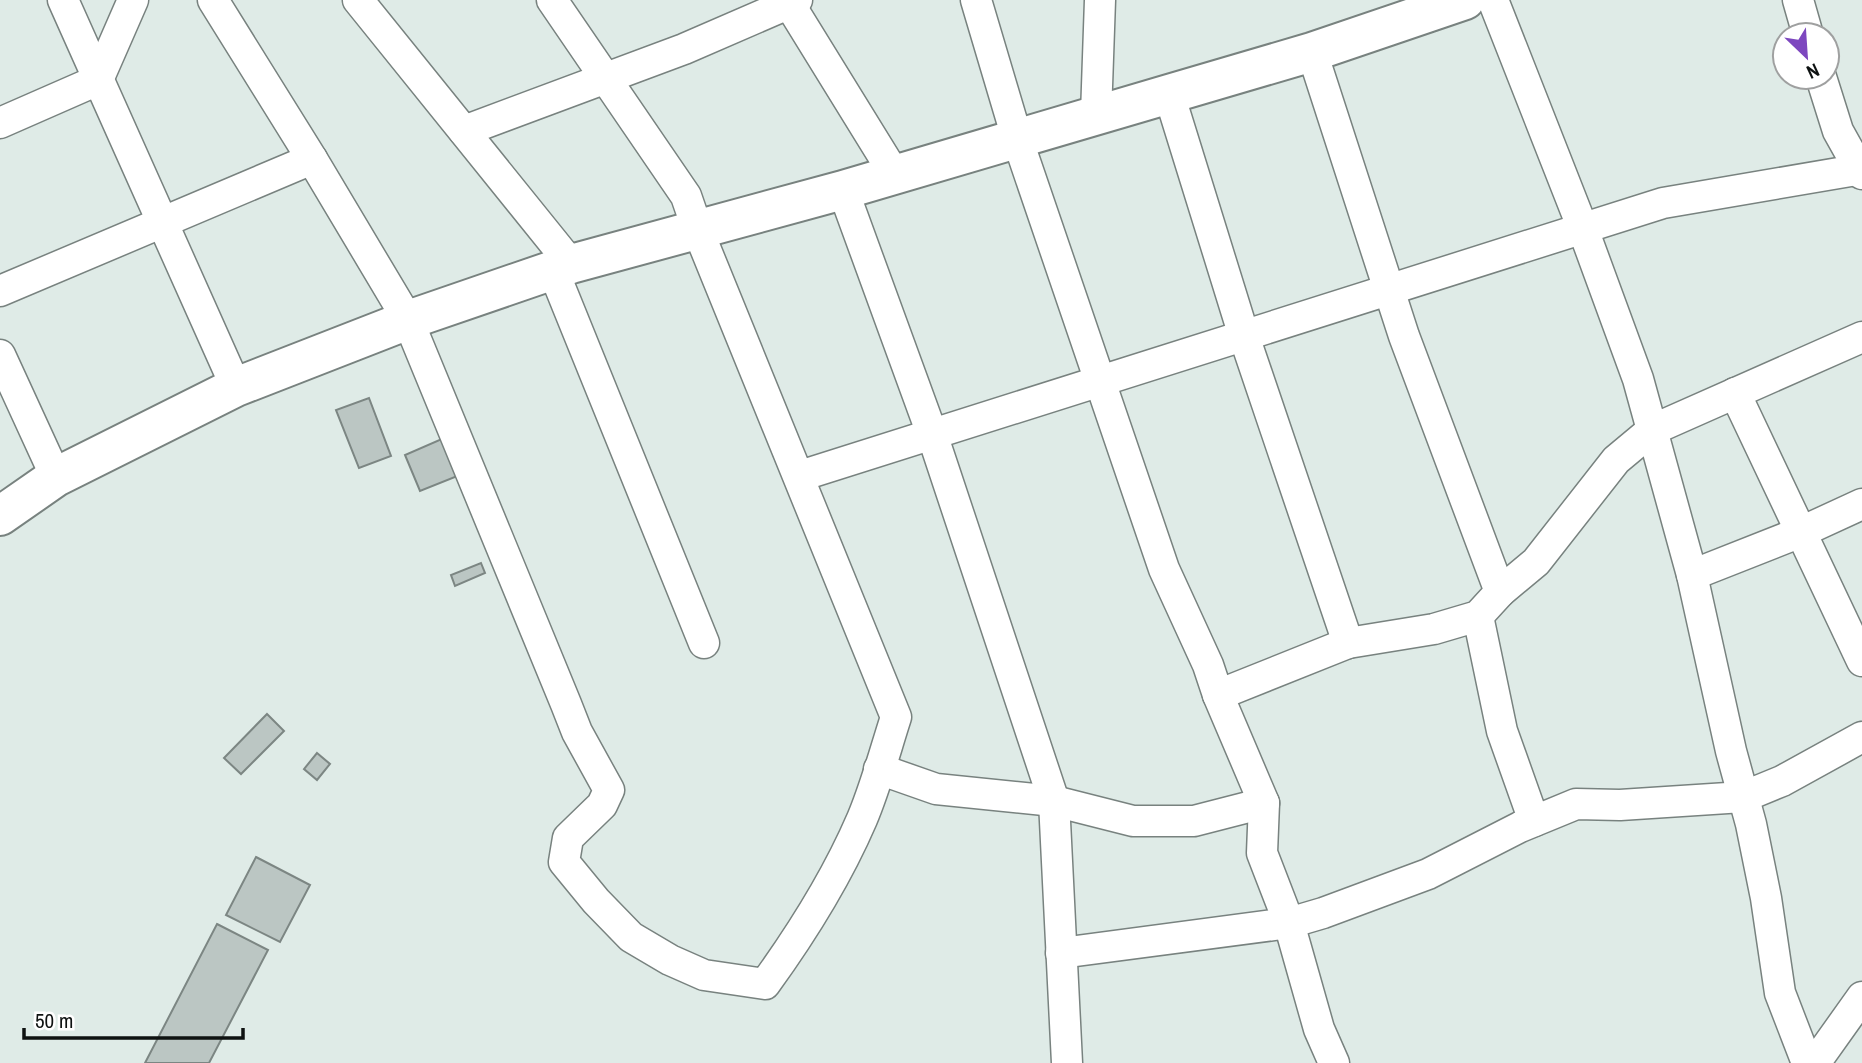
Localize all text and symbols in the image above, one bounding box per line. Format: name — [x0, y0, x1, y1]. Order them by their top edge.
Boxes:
north arrow — [1771, 21, 1841, 91]
text: N — [1803, 57, 1824, 86]
scale bar — [24, 996, 243, 1040]
text: 50 m — [35, 1006, 73, 1035]

